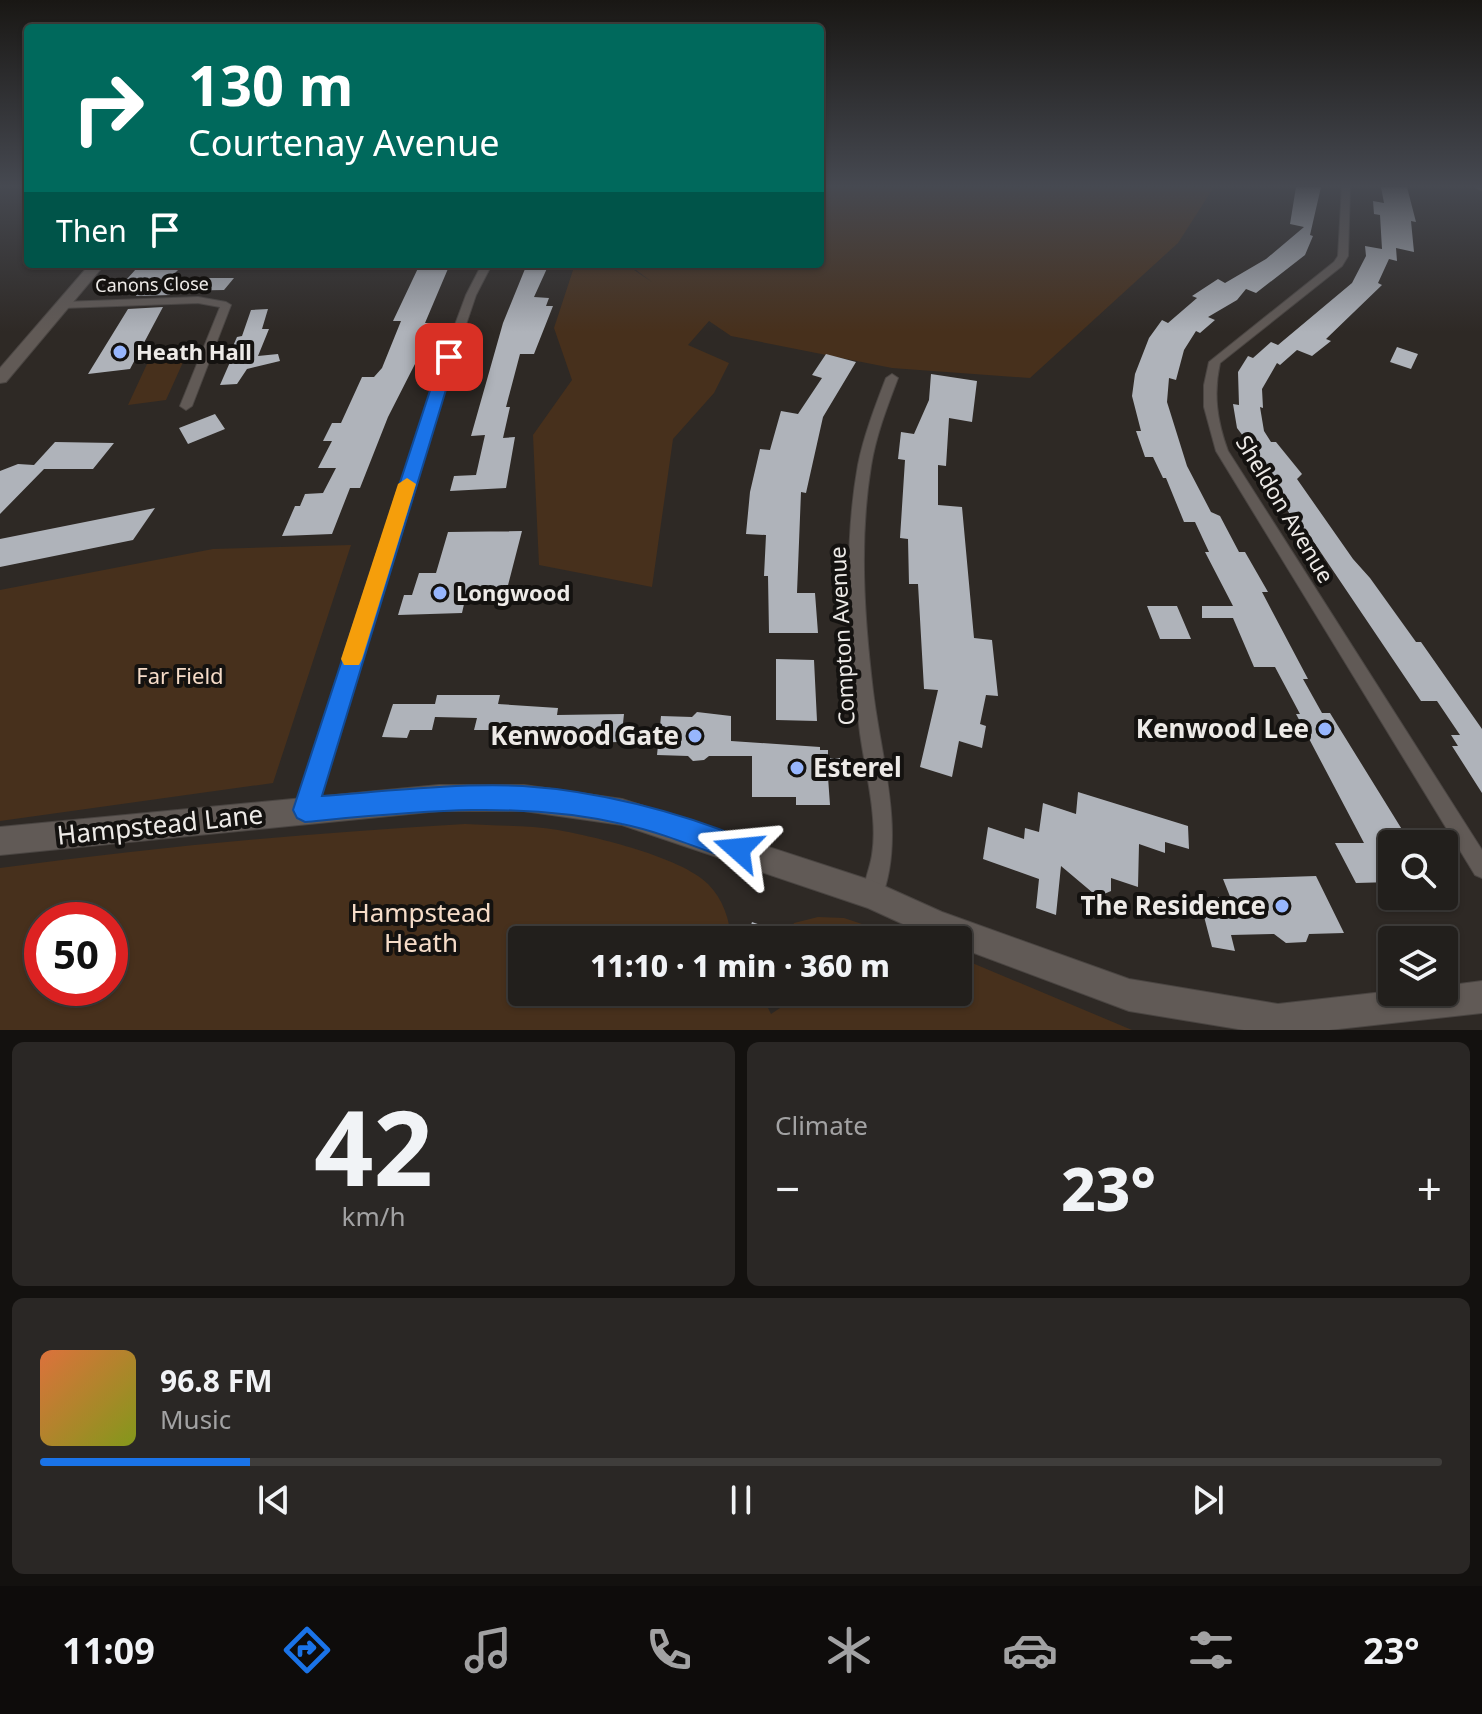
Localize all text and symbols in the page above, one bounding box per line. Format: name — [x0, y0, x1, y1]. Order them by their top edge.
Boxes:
text: 130 m — [188, 46, 353, 122]
icon: right — [56, 56, 160, 160]
text: Courtenay Avenue — [188, 118, 500, 167]
icon: arrive — [143, 208, 187, 252]
text: Then — [56, 210, 127, 251]
street label: Canons Close — [95, 271, 209, 297]
pin — [415, 323, 483, 391]
icon: arrive — [427, 335, 471, 379]
place label: Heath Hall — [136, 336, 252, 366]
marker: Heath Hall — [111, 343, 129, 361]
street label: Sheldon Avenue — [1230, 429, 1342, 588]
street label: Compton Avenue — [821, 546, 861, 726]
place label: Longwood — [456, 577, 571, 607]
marker: Longwood — [431, 584, 449, 602]
park label: Far Field — [136, 660, 224, 690]
place label: Kenwood Lee — [1136, 710, 1309, 746]
place label: Kenwood Gate — [490, 717, 679, 753]
marker: Kenwood Lee — [1316, 720, 1334, 738]
marker: Kenwood Gate — [686, 727, 704, 745]
place label: Esterel — [813, 749, 902, 785]
marker: Esterel — [788, 759, 806, 777]
street label: Hampstead Lane — [55, 795, 265, 853]
position arrow — [696, 807, 780, 891]
map controls — [1378, 830, 1458, 1006]
button: search — [1378, 830, 1458, 910]
place label: The Residence — [1081, 887, 1266, 923]
park label: Hampstead Heath — [350, 894, 492, 960]
marker: The Residence — [1273, 897, 1291, 915]
speed limit sign: 50 — [24, 902, 128, 1006]
button: layers — [1378, 926, 1458, 1006]
text: 11:10 · 1 min · 360 m — [590, 945, 890, 986]
text: 42 — [314, 1075, 433, 1216]
text: Climate — [775, 1107, 868, 1143]
text: 23° — [1061, 1147, 1156, 1229]
text: − — [775, 1158, 800, 1218]
text: + — [1417, 1158, 1442, 1218]
text: km/h — [342, 1198, 405, 1234]
text: 96.8 FM — [160, 1360, 272, 1401]
text: Music — [160, 1401, 231, 1437]
icon: previous — [252, 1478, 296, 1522]
icon: pause — [719, 1478, 763, 1522]
icon: next — [1186, 1478, 1230, 1522]
icon: directions — [279, 1622, 335, 1678]
icon: music — [460, 1622, 516, 1678]
icon: phone — [641, 1622, 697, 1678]
icon: climate — [821, 1622, 877, 1678]
icon: car — [1002, 1622, 1058, 1678]
icon: filters — [1183, 1622, 1239, 1678]
text: 11:09 — [62, 1626, 155, 1675]
text: 23° — [1363, 1626, 1420, 1675]

